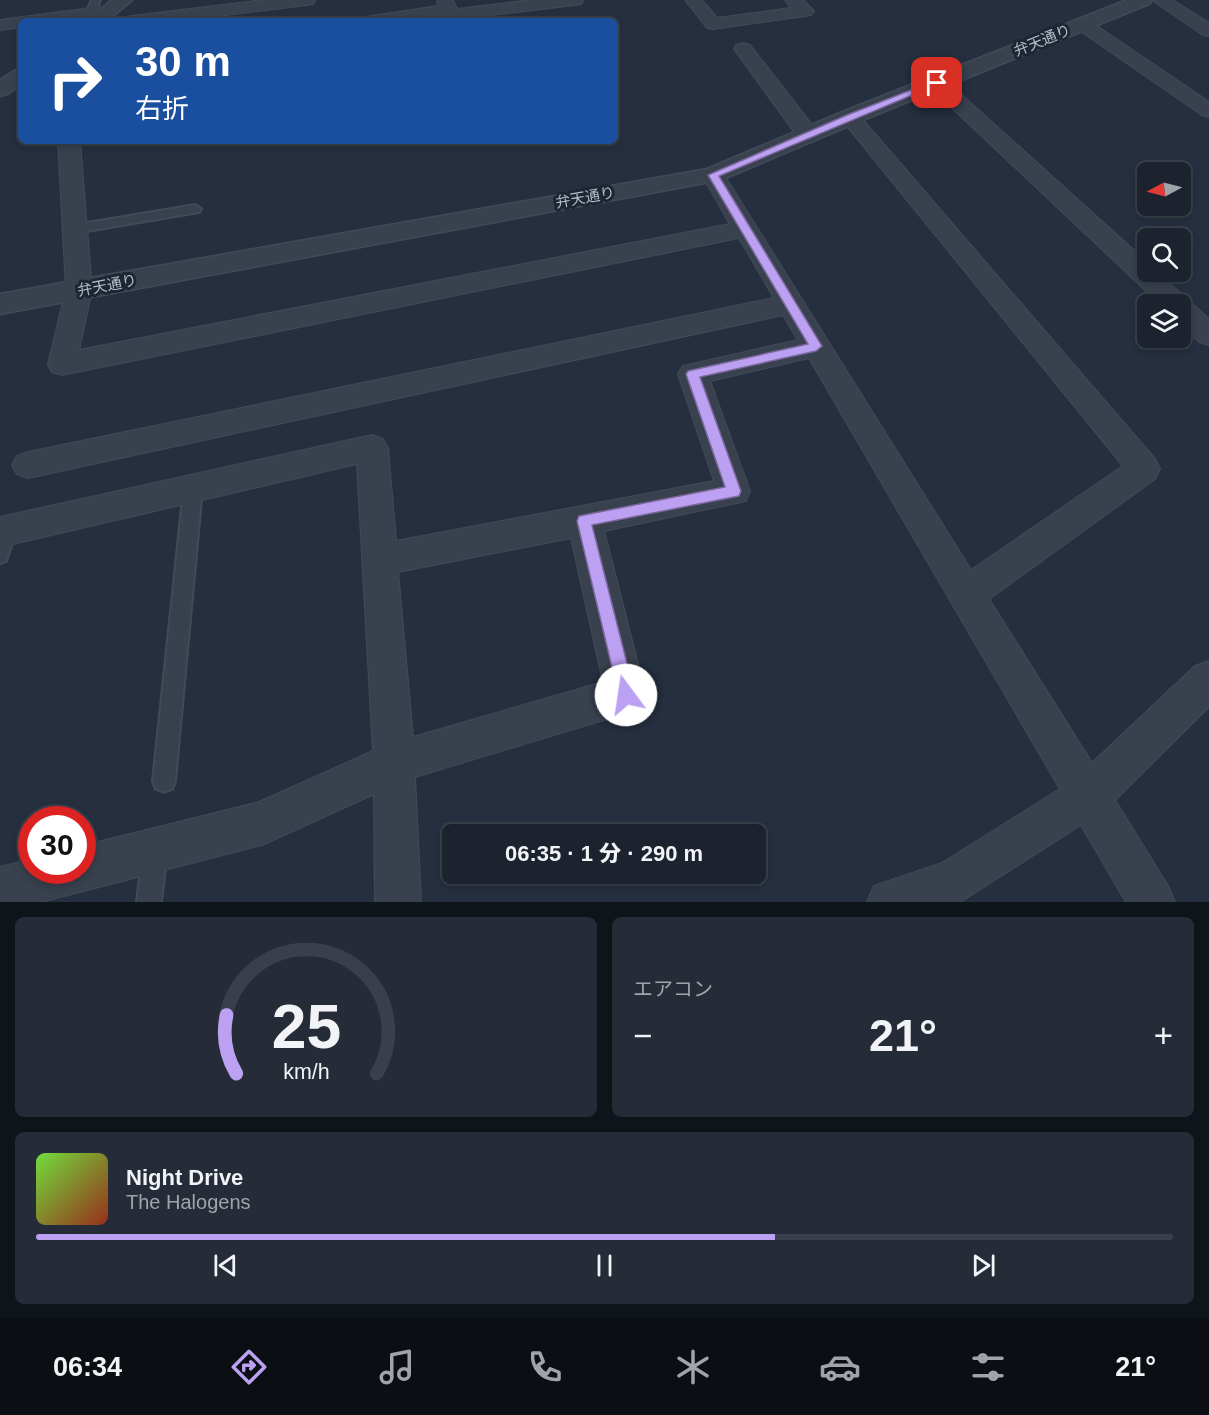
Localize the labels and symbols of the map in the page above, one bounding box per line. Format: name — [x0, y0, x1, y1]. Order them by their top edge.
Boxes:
street label: 弁天通り — [1011, 21, 1073, 59]
pin — [911, 57, 962, 108]
north arrow — [1137, 162, 1191, 216]
street label: 弁天通り — [554, 183, 616, 211]
street label: 弁天通り — [76, 271, 138, 299]
position arrow — [594, 663, 658, 727]
speed limit sign: 30 — [18, 806, 96, 884]

